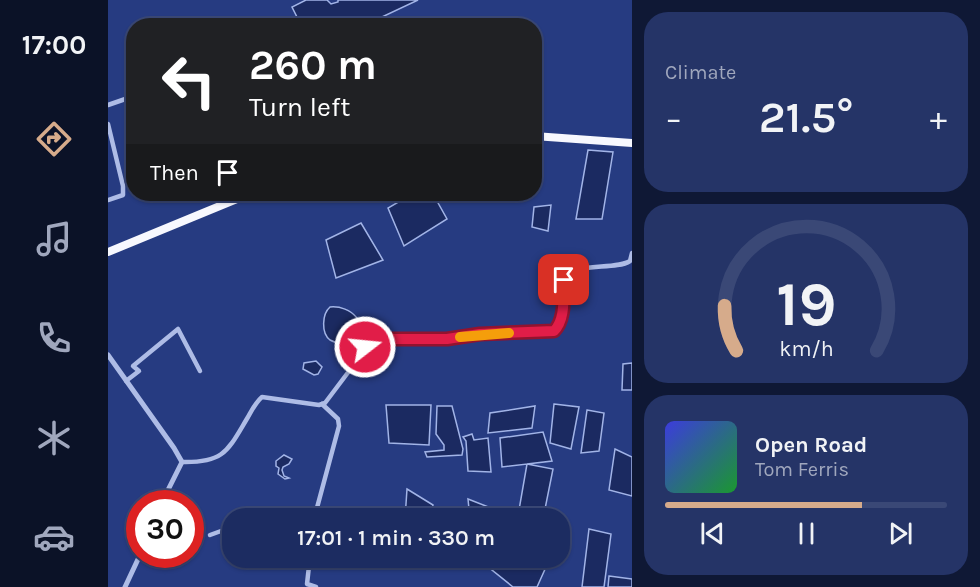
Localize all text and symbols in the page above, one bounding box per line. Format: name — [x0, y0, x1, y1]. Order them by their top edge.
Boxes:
text: 17:00 — [22, 29, 86, 61]
text: 260 m — [249, 40, 377, 90]
icon: left — [150, 42, 228, 120]
text: Climate — [665, 61, 736, 84]
text: Turn left — [249, 91, 350, 123]
text: 21.5° — [759, 91, 853, 143]
text: − — [665, 99, 682, 137]
text: + — [930, 99, 947, 137]
icon: directions — [33, 118, 75, 160]
icon: arrive — [211, 156, 244, 189]
text: Then — [150, 160, 199, 186]
icon: music — [33, 218, 75, 260]
pin — [538, 254, 589, 305]
icon: arrive — [547, 263, 580, 296]
text: 19 — [776, 268, 836, 341]
position arrow — [333, 315, 397, 379]
icon: phone — [33, 317, 75, 359]
text: km/h — [779, 336, 833, 361]
icon: climate — [33, 417, 75, 459]
text: Open Road — [755, 432, 867, 458]
text: Tom Ferris — [755, 458, 849, 481]
speed limit sign: 30 — [126, 490, 204, 568]
icon: car — [33, 516, 75, 558]
icon: previous — [696, 517, 729, 550]
icon: pause — [790, 517, 823, 550]
icon: next — [884, 517, 917, 550]
text: 17:01 · 1 min · 330 m — [297, 525, 495, 551]

